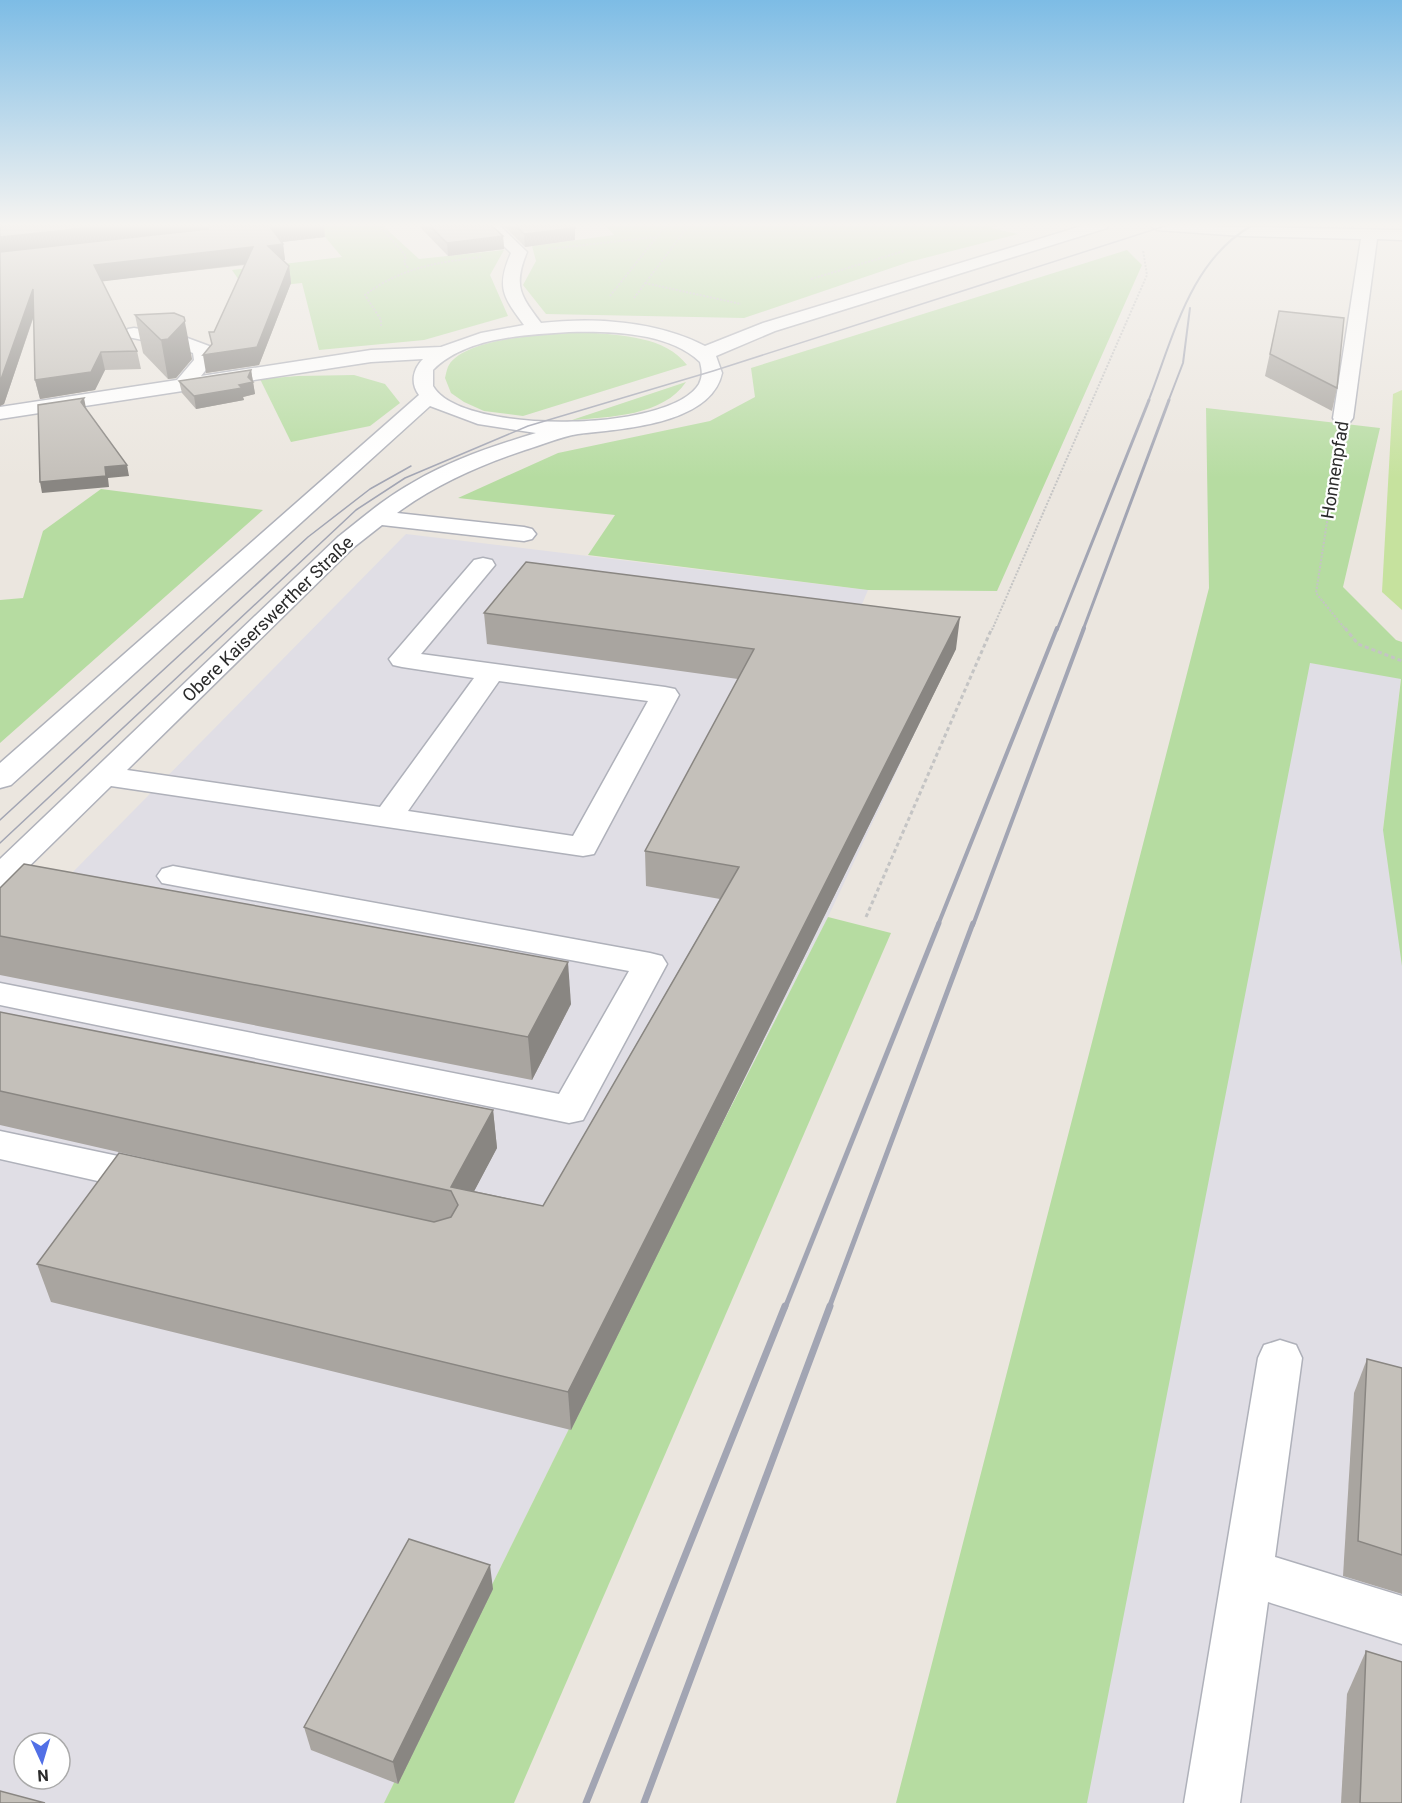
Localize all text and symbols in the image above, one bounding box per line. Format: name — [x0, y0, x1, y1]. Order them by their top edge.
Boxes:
street label: Honnenpfad — [1316, 419, 1353, 520]
street label: Obere Kaiserswerther Straße — [178, 531, 358, 706]
north arrow — [12, 1731, 72, 1791]
text: N — [37, 1766, 49, 1785]

